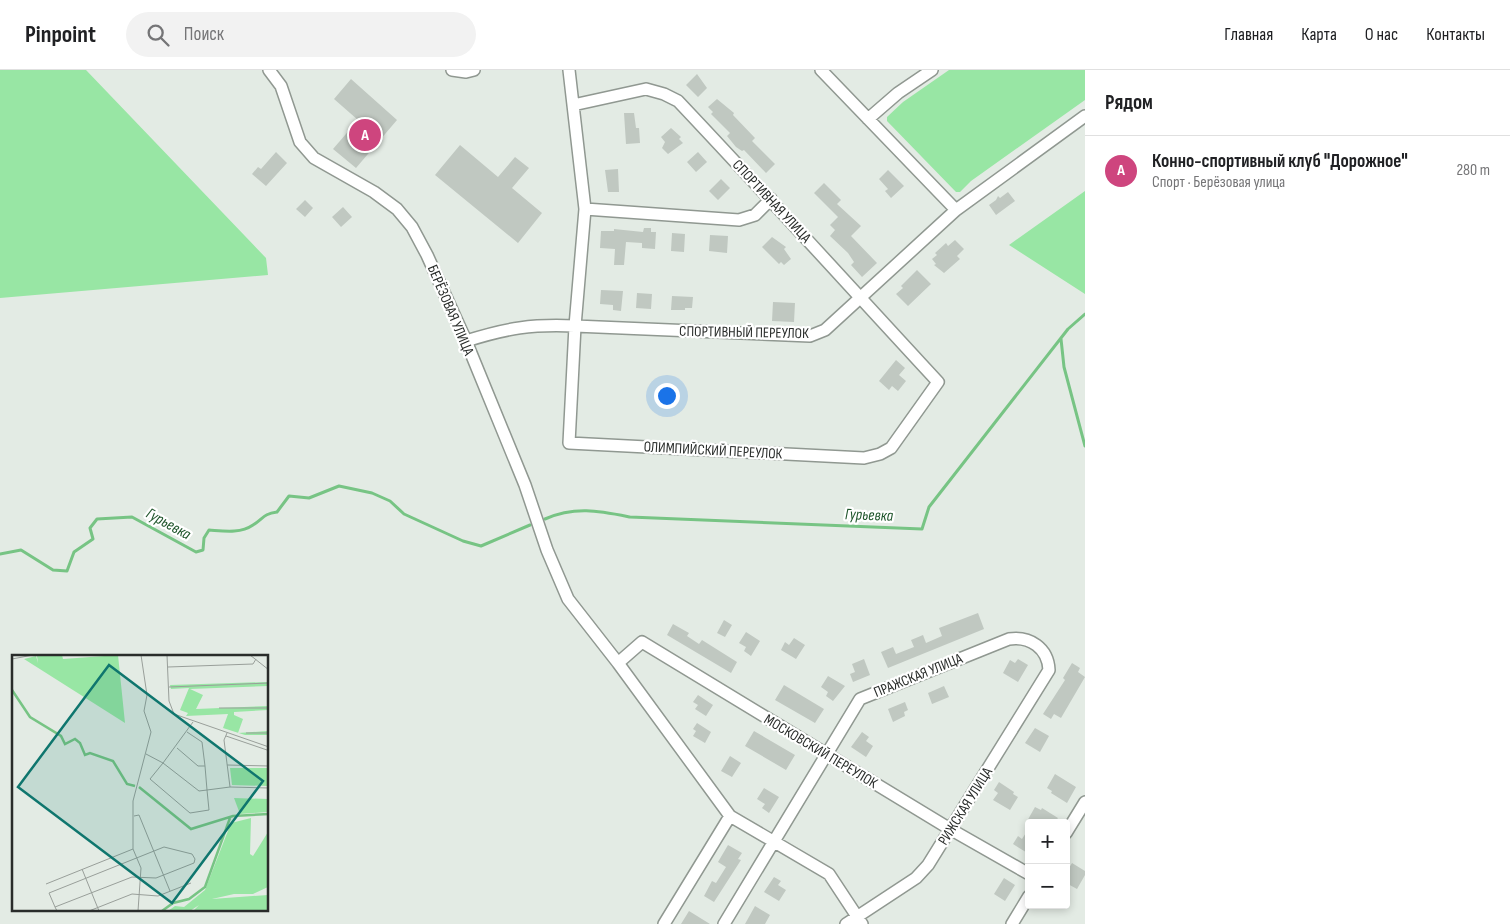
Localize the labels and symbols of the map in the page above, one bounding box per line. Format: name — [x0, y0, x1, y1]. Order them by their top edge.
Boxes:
pin: A — [349, 116, 381, 154]
street label: СПОРТИВНАЯ УЛИЦА — [728, 156, 816, 247]
street label: БЕРЁЗОВАЯ УЛИЦА — [423, 262, 478, 359]
street label: СПОРТИВНЫЙ ПЕРЕУЛОК — [679, 322, 809, 343]
your location — [654, 383, 680, 409]
street label: ОЛИМПИЙСКИЙ ПЕРЕУЛОК — [643, 437, 783, 464]
water label: Гурьевка — [143, 504, 194, 545]
water label: Гурьевка — [845, 505, 894, 526]
street label: ПРАЖСКАЯ УЛИЦА — [871, 649, 966, 702]
inset map — [12, 655, 269, 912]
street label: МОСКОВСКИЙ ПЕРЕУЛОК — [760, 710, 881, 793]
street label: РИЖСКАЯ УЛИЦА — [934, 763, 997, 849]

